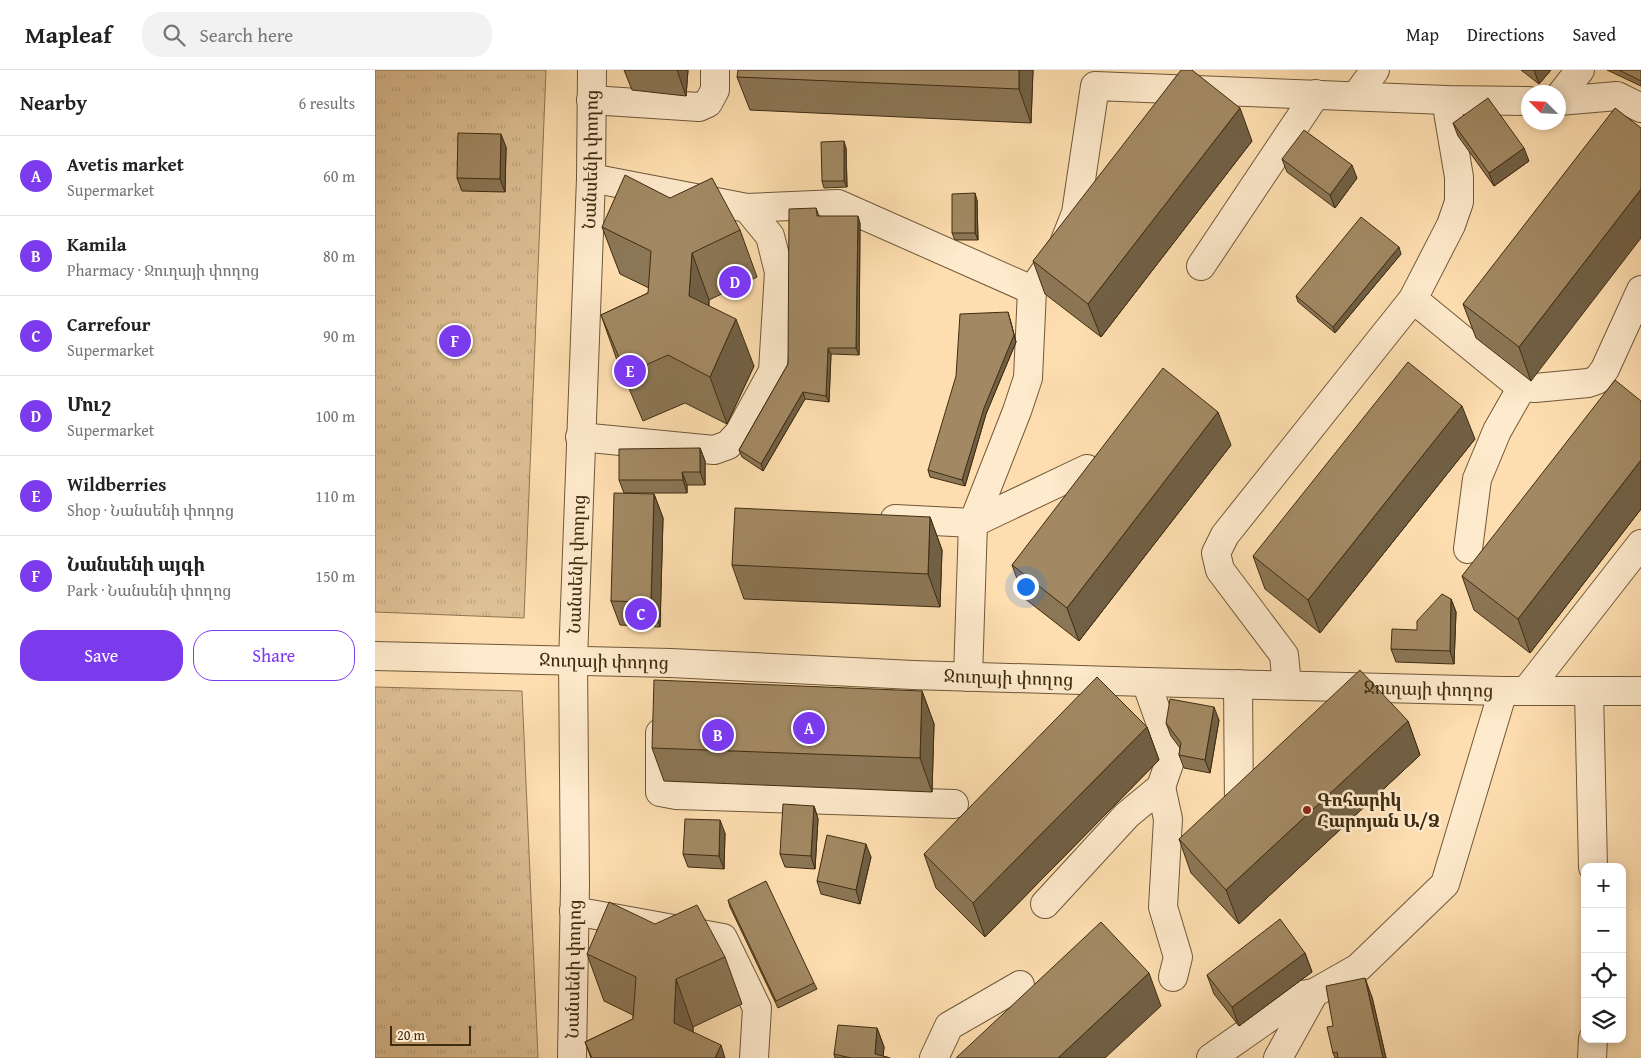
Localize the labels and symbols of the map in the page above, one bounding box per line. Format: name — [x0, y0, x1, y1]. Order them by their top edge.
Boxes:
north arrow — [1521, 85, 1566, 130]
street label: Նանսենի փողոց — [575, 90, 605, 229]
pin: D — [719, 263, 751, 301]
pin: F — [439, 322, 471, 360]
pin: E — [614, 352, 646, 390]
street label: Նանսենի փողոց — [560, 494, 592, 634]
your location — [1013, 574, 1039, 600]
pin: C — [625, 595, 657, 633]
street label: Ջուղայի փողոց — [539, 646, 669, 676]
street label: Ջուղայի փողոց — [943, 662, 1074, 693]
street label: Ջուղայի փողոց — [1363, 673, 1494, 704]
pin: A — [793, 709, 825, 747]
pin: B — [702, 716, 734, 754]
place label: Գոհարիկ Հարոյան Ա/Ձ — [1317, 786, 1440, 834]
marker: Գոհարիկ Հարոյան Ա/Ձ — [1301, 804, 1313, 816]
street label: Նանսենի փողոց — [558, 899, 588, 1039]
scale bar — [390, 1023, 471, 1046]

